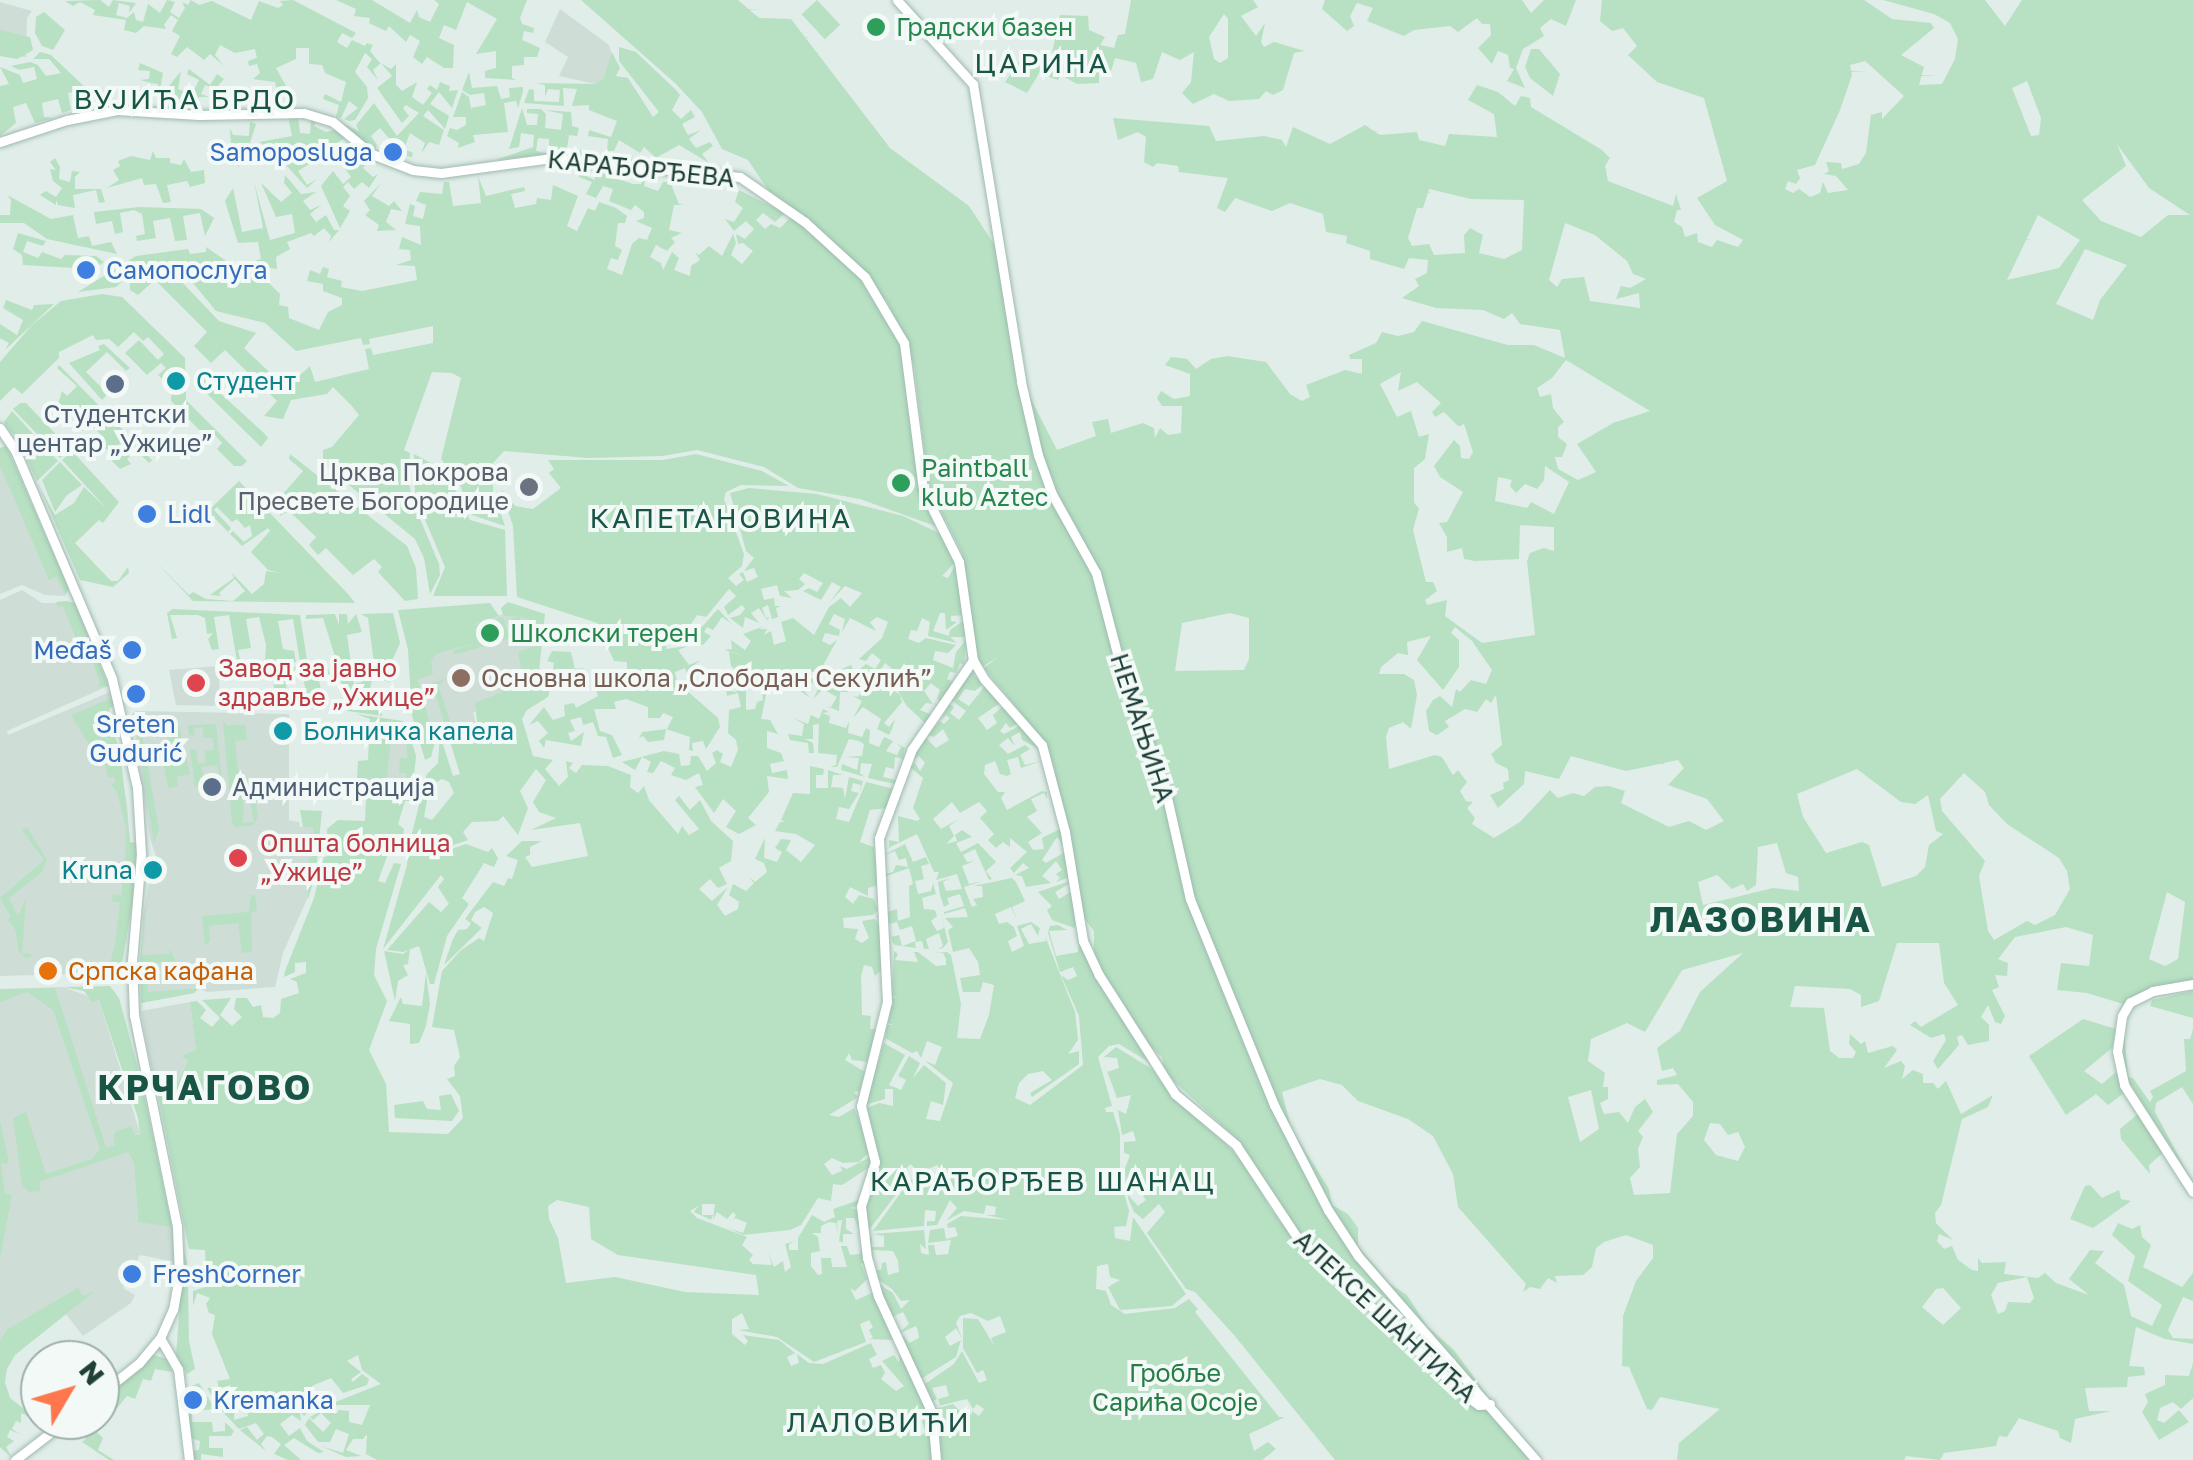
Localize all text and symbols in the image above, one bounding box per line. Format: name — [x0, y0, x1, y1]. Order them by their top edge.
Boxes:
place label: Градски базен — [896, 12, 1073, 42]
marker: Градски базен — [865, 16, 887, 38]
district label: ЦАРИНА — [974, 46, 1110, 80]
district label: ВУЈИЋА БРДО — [73, 82, 297, 116]
place label: Samoposluga — [210, 137, 373, 167]
marker: Samoposluga — [382, 141, 404, 163]
street label: КАРАЂОРЂЕВА — [546, 144, 736, 194]
place label: Самопослуга — [106, 255, 267, 285]
marker: Самопослуга — [75, 259, 97, 281]
place label: Студент — [196, 366, 296, 396]
marker: Студент — [165, 370, 187, 392]
marker: Студентски центар „Ужице” — [104, 373, 126, 395]
place label: Студентски центар „Ужице” — [17, 400, 213, 459]
place label: Paintball klub Aztec — [921, 454, 1048, 513]
place label: Црква Покрова Пресвете Богородице — [237, 458, 509, 517]
marker: Paintball klub Aztec — [890, 472, 912, 494]
marker: Црква Покрова Пресвете Богородице — [518, 476, 540, 498]
place label: Lidl — [167, 499, 211, 529]
district label: КАПЕТАНОВИНА — [589, 501, 853, 535]
marker: Lidl — [136, 503, 158, 525]
place label: Школски терен — [510, 618, 699, 648]
marker: Школски терен — [479, 622, 501, 644]
place label: Međaš — [33, 635, 112, 665]
marker: Međaš — [121, 639, 143, 661]
street label: НЕМАЊИНА — [1104, 650, 1180, 806]
place label: Завод за јавно здравље „Ужице” — [218, 654, 436, 713]
place label: Основна школа „Слободан Секулић” — [481, 663, 932, 693]
marker: Основна школа „Слободан Секулић” — [450, 667, 472, 689]
marker: Завод за јавно здравље „Ужице” — [183, 670, 209, 696]
marker: Sreten Gudurić — [125, 683, 147, 705]
place label: Sreten Gudurić — [89, 710, 183, 769]
place label: Болничка капела — [303, 716, 514, 746]
marker: Болничка капела — [272, 720, 294, 742]
place label: Администрација — [232, 772, 435, 802]
marker: Администрација — [201, 776, 223, 798]
place label: Општа болница „Ужице” — [260, 829, 450, 888]
marker: Општа болница „Ужице” — [225, 845, 251, 871]
place label: Kruna — [61, 855, 133, 885]
marker: Kruna — [142, 859, 164, 881]
district label: ЛАЗОВИНА — [1650, 898, 1872, 940]
place label: Српска кафана — [68, 956, 254, 986]
marker: Српска кафана — [37, 960, 59, 982]
district label: КРЧАГОВО — [97, 1066, 313, 1108]
district label: КАРАЂОРЂЕВ ШАНАЦ — [870, 1164, 1216, 1198]
street label: АЛЕКСЕ ШАНТИЋА — [1288, 1225, 1482, 1409]
place label: FreshCorner — [152, 1259, 301, 1289]
marker: FreshCorner — [121, 1263, 143, 1285]
north arrow — [20, 1340, 120, 1440]
text: N — [73, 1354, 112, 1391]
park label: Гробље Сарића Осоје — [1092, 1359, 1258, 1418]
place label: Kremanka — [213, 1385, 334, 1415]
marker: Kremanka — [182, 1389, 204, 1411]
district label: ЛАЛОВИЋИ — [787, 1405, 971, 1439]

